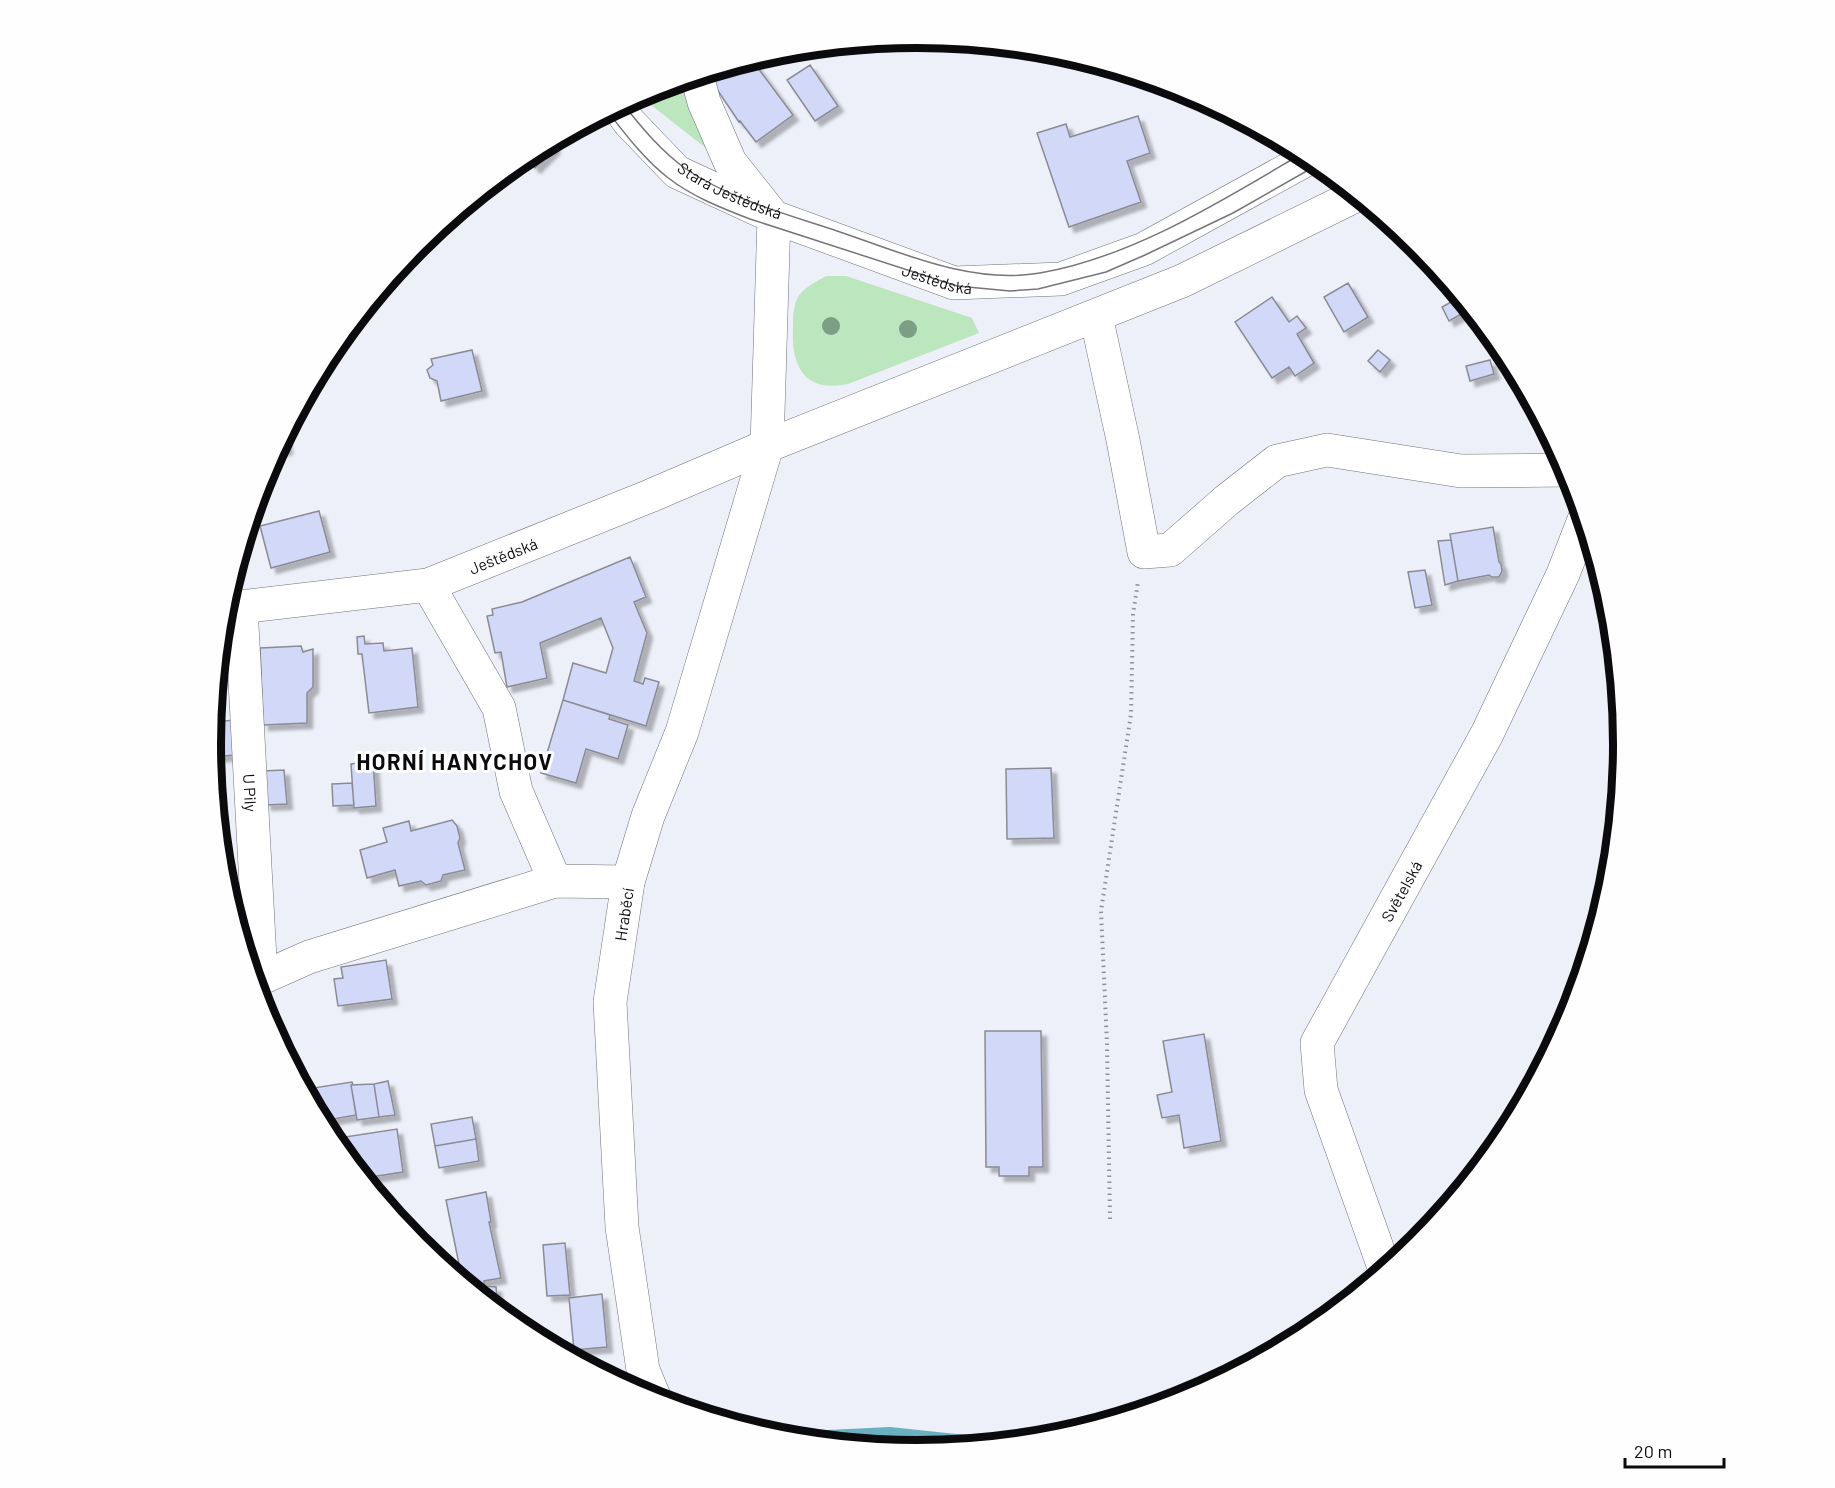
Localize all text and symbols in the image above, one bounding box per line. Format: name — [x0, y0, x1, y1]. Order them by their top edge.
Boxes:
street label: Stará Ještědská — [675, 157, 785, 222]
street label: Ještědská — [900, 259, 973, 297]
street label: Ještědská — [466, 533, 540, 577]
district label: HORNÍ HANYCHOV — [356, 748, 554, 774]
street label: U Pily — [240, 773, 262, 813]
street label: Světelská — [1376, 857, 1425, 925]
street label: Hraběcí — [610, 886, 637, 942]
scale bar — [1625, 1431, 1724, 1469]
text: 20 m — [1634, 1440, 1672, 1462]

